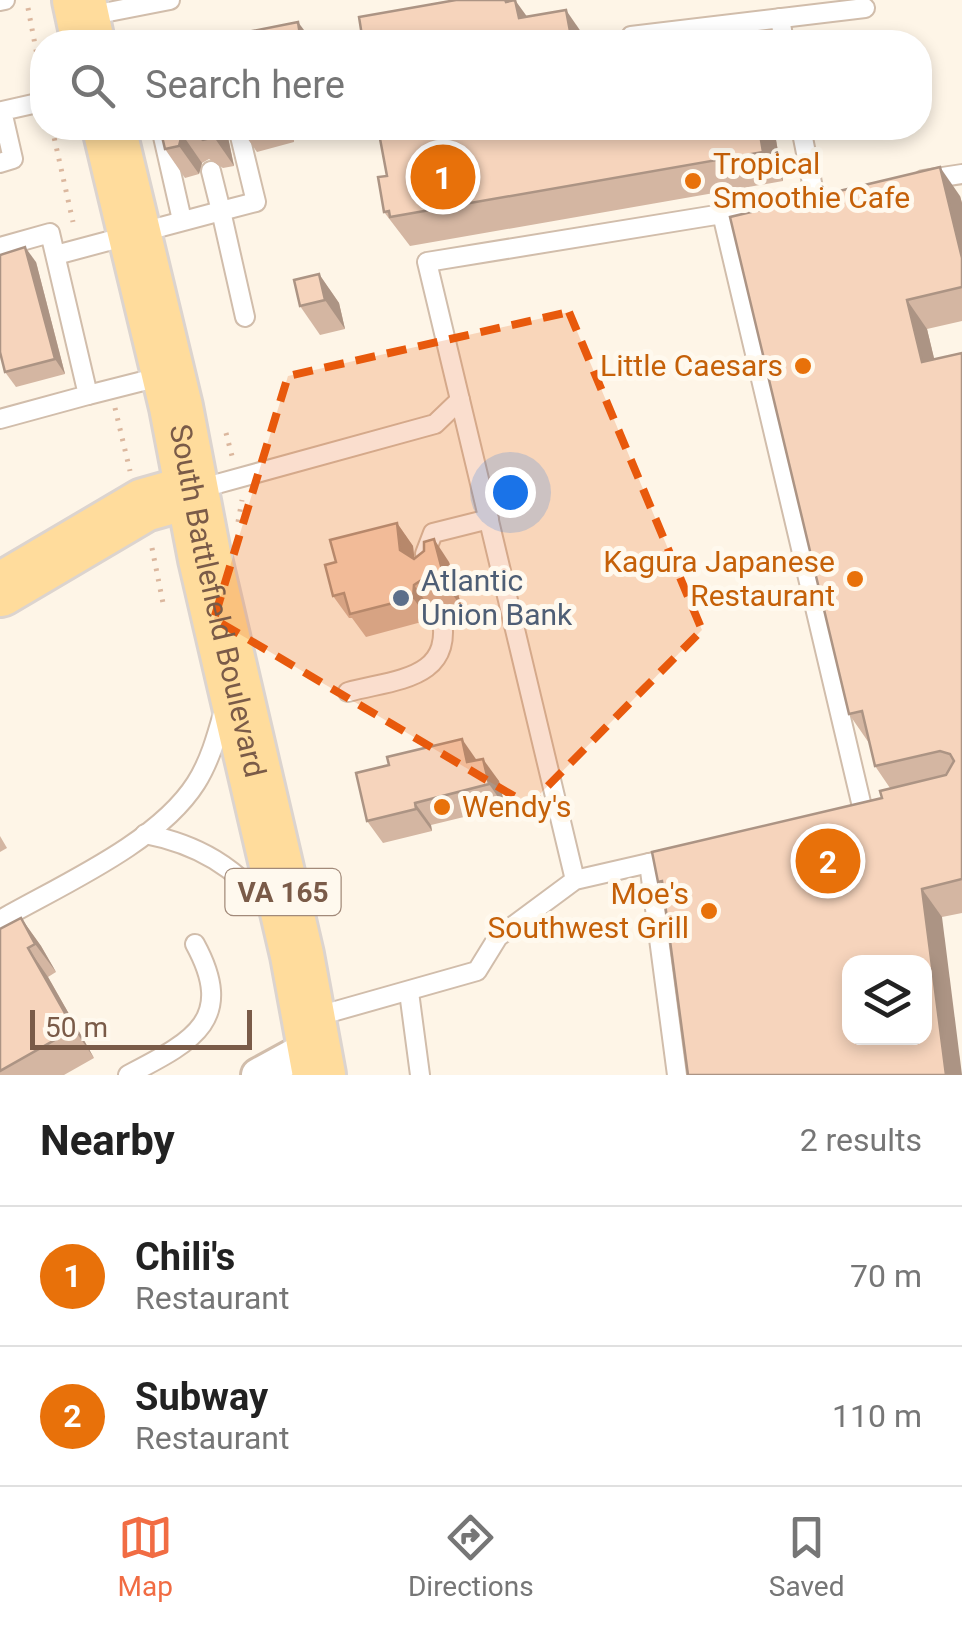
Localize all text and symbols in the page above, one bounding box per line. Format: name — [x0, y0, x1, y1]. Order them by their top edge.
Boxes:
search box — [30, 30, 932, 140]
icon: search — [65, 58, 120, 113]
text: Search here — [145, 63, 345, 107]
pin: 1 — [410, 140, 476, 214]
place label: Tropical Smoothie Cafe — [713, 146, 910, 215]
marker: Tropical Smoothie Cafe — [682, 170, 704, 192]
place label: Little Caesars — [600, 348, 783, 383]
marker: Little Caesars — [792, 355, 814, 377]
street label: South Battlefield Boulevard — [163, 421, 273, 781]
your location — [485, 467, 536, 518]
place label: Kagura Japanese Restaurant — [603, 544, 835, 613]
place label: Atlantic Union Bank — [421, 563, 573, 632]
marker: Kagura Japanese Restaurant — [844, 568, 866, 590]
marker: Atlantic Union Bank — [390, 587, 412, 609]
place label: Wendy's — [462, 789, 572, 824]
marker: Wendy's — [431, 796, 453, 818]
pin: 2 — [796, 824, 860, 898]
road number: VA 165 — [226, 869, 340, 915]
place label: Moe's Southwest Grill — [488, 876, 689, 945]
marker: Moe's Southwest Grill — [698, 900, 720, 922]
map controls — [842, 955, 932, 1045]
button: layers — [842, 955, 932, 1045]
scale bar — [30, 1005, 252, 1050]
text: 50 m — [45, 1011, 108, 1044]
text: Nearby — [40, 1116, 175, 1165]
text: 2 results — [800, 1121, 922, 1159]
text: Chili's — [135, 1235, 235, 1279]
text: 1 — [63, 1257, 82, 1295]
text: 70 m — [850, 1257, 922, 1295]
text: Restaurant — [135, 1279, 289, 1317]
text: Subway — [135, 1375, 268, 1419]
text: 2 — [63, 1397, 82, 1435]
text: 110 m — [832, 1397, 922, 1435]
text: Restaurant — [135, 1419, 289, 1457]
tab: Map — [118, 1510, 173, 1603]
tab: Directions — [408, 1510, 534, 1603]
tab: Saved — [769, 1510, 844, 1603]

